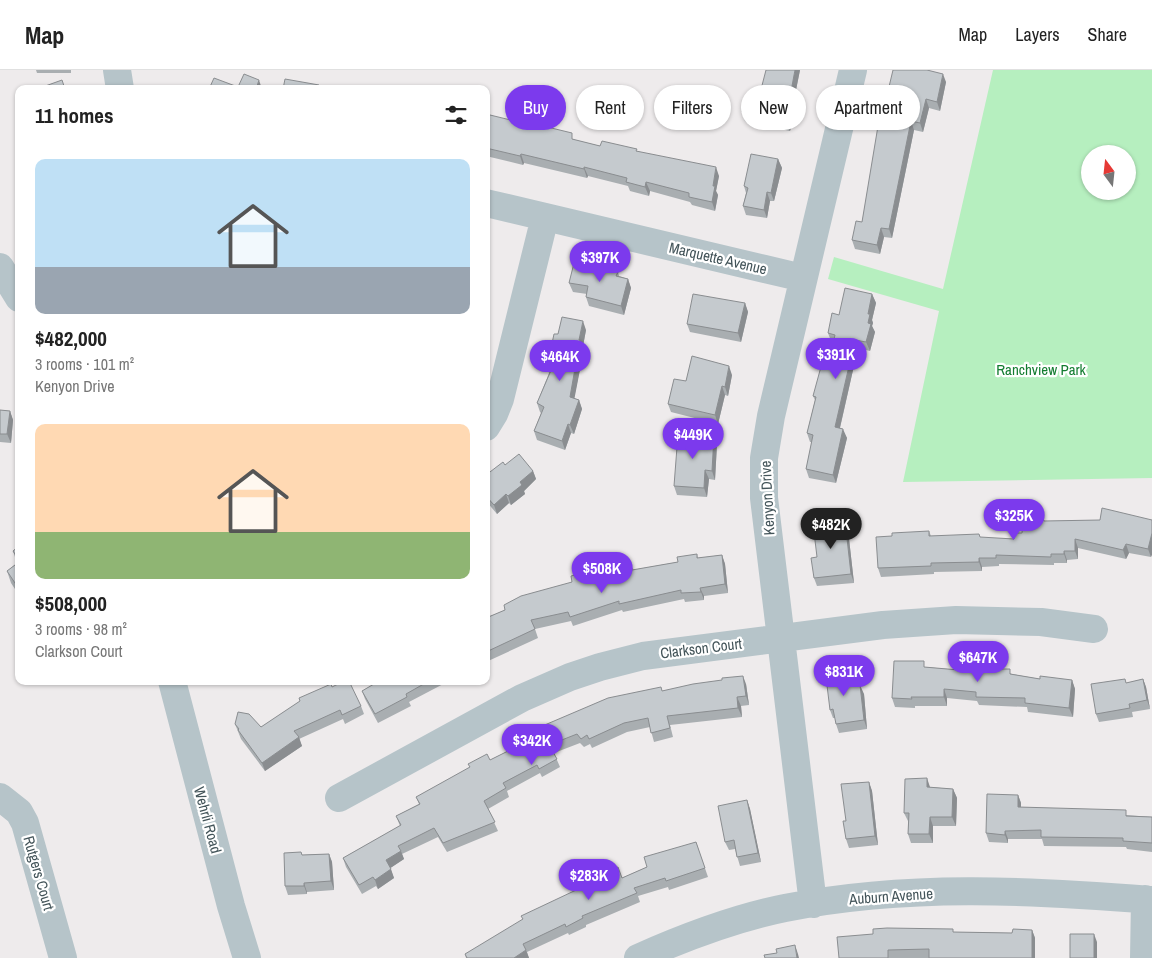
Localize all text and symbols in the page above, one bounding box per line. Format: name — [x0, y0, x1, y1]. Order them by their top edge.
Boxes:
text: Map — [25, 19, 64, 51]
text: Map — [959, 22, 987, 47]
text: Layers — [1015, 22, 1060, 47]
text: Share — [1088, 22, 1127, 47]
chip: Buy — [505, 85, 566, 130]
chip: Rent — [576, 85, 644, 130]
chip: Filters — [654, 85, 731, 130]
chip: New — [741, 85, 806, 130]
chip: Apartment — [816, 85, 920, 130]
text: 11 homes — [35, 101, 114, 130]
icon: filters — [442, 101, 470, 129]
north arrow — [1081, 145, 1136, 200]
map controls — [1081, 145, 1136, 200]
icon: home — [208, 191, 298, 281]
street label: Marquette Avenue — [667, 237, 769, 279]
pin: $397K — [565, 240, 635, 283]
text: $397K — [581, 246, 619, 268]
text: $482,000 — [35, 324, 107, 353]
pin: $391K — [801, 338, 871, 380]
pin: $464K — [525, 340, 595, 382]
text: $391K — [817, 343, 855, 365]
text: $464K — [541, 345, 579, 367]
text: 3 rooms · 101 m² — [35, 353, 134, 375]
park label: Ranchview Park — [996, 359, 1087, 380]
text: Kenyon Drive — [35, 375, 115, 397]
pin: $449K — [658, 418, 728, 460]
text: $449K — [674, 423, 712, 445]
icon: home — [208, 456, 298, 546]
street label: Kenyon Drive — [755, 460, 779, 536]
pin: $325K — [979, 498, 1049, 541]
text: $325K — [995, 504, 1033, 526]
pin: $482K — [796, 508, 866, 550]
text: $482K — [812, 513, 850, 535]
pin: $508K — [567, 552, 637, 594]
text: $508K — [583, 557, 621, 579]
text: $508,000 — [35, 589, 107, 618]
text: 3 rooms · 98 m² — [35, 618, 127, 640]
street label: Clarkson Court — [659, 633, 744, 663]
text: Clarkson Court — [35, 640, 123, 662]
pin: $647K — [943, 640, 1013, 683]
text: $647K — [959, 646, 997, 668]
pin: $831K — [809, 654, 879, 697]
text: $831K — [825, 660, 863, 682]
pin: $342K — [497, 724, 567, 766]
text: $342K — [513, 729, 551, 751]
street label: Wehrli Road — [189, 784, 227, 856]
street label: Rutgers Court — [18, 833, 60, 913]
pin: $283K — [554, 858, 624, 901]
text: $283K — [570, 864, 608, 886]
street label: Auburn Avenue — [847, 883, 934, 909]

